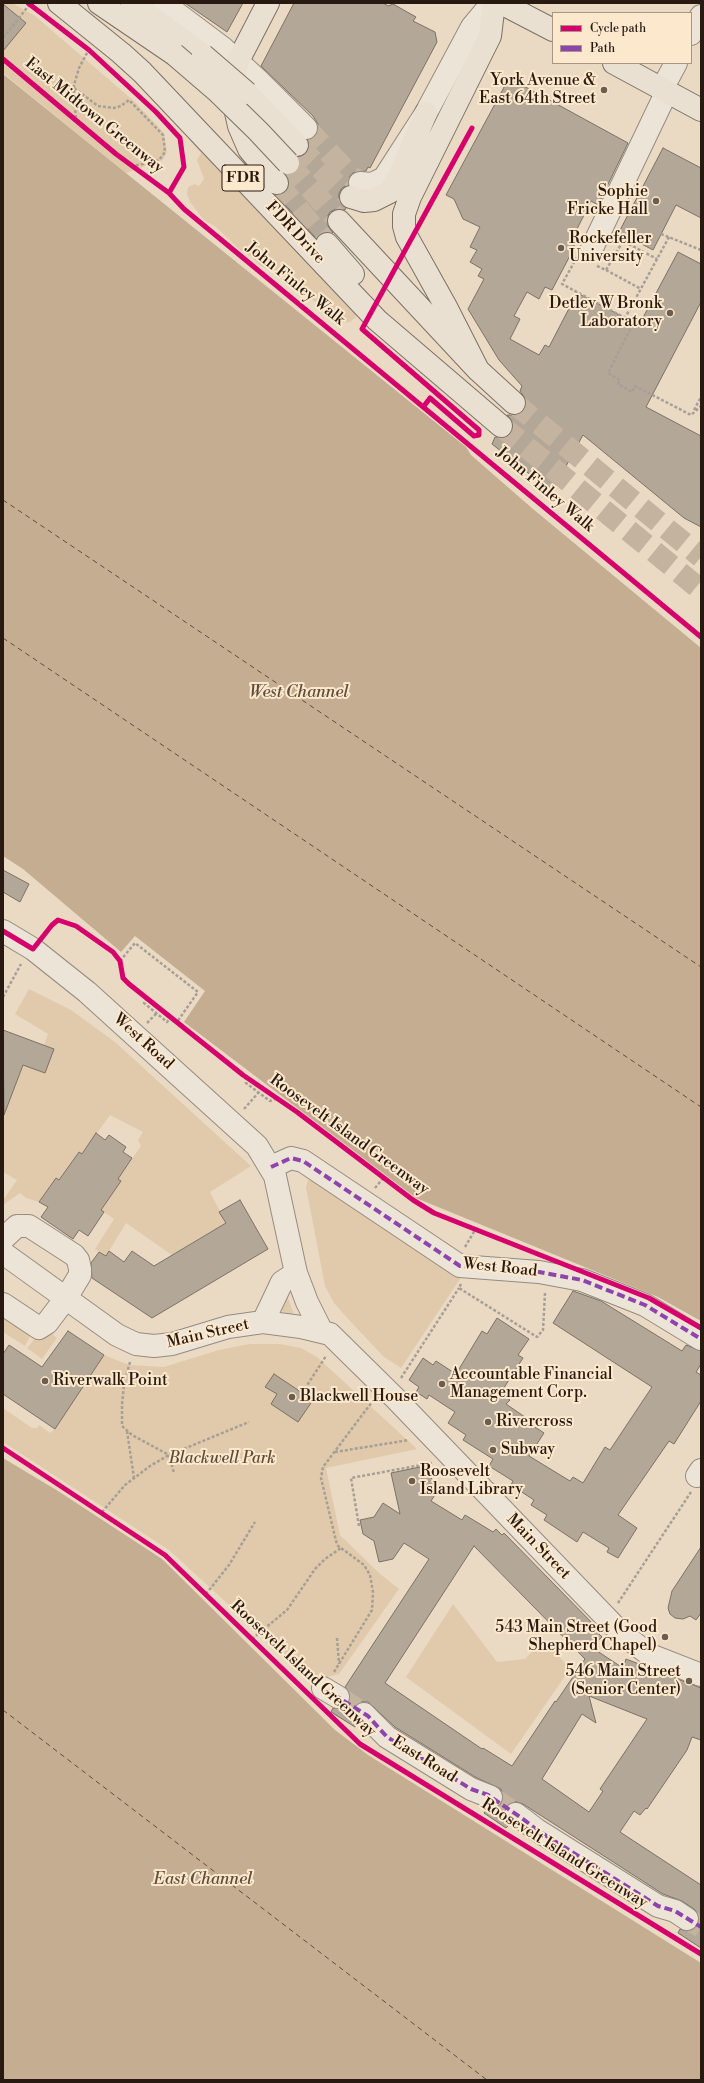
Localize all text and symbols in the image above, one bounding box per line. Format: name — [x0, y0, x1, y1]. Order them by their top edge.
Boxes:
legend — [552, 12, 692, 64]
text: Cycle path — [590, 21, 646, 36]
text: Path — [590, 41, 615, 56]
street label: East Midtown Greenway — [21, 54, 167, 178]
place label: York Avenue & East 64th Street — [479, 71, 596, 109]
marker: York Avenue & East 64th Street — [599, 85, 609, 95]
road number: FDR — [222, 165, 264, 191]
place label: Sophie Fricke Hall — [567, 182, 648, 220]
marker: Sophie Fricke Hall — [651, 196, 661, 206]
street label: FDR Drive — [261, 198, 329, 268]
place label: Rockefeller University — [569, 229, 651, 267]
street label: John Finley Walk — [242, 238, 348, 330]
marker: Rockefeller University — [556, 243, 566, 253]
place label: Detlev W Bronk Laboratory — [549, 294, 662, 332]
marker: Detlev W Bronk Laboratory — [665, 308, 675, 318]
street label: John Finley Walk — [492, 443, 598, 537]
water label: West Channel — [249, 683, 349, 703]
street label: West Road — [109, 1010, 177, 1074]
street label: Roosevelt Island Greenway — [266, 1071, 432, 1199]
street label: West Road — [462, 1255, 538, 1281]
street label: Main Street — [165, 1315, 251, 1353]
place label: Accountable Financial Management Corp. — [450, 1365, 613, 1403]
place label: Riverwalk Point — [53, 1371, 168, 1391]
marker: Riverwalk Point — [40, 1376, 50, 1386]
marker: Accountable Financial Management Corp. — [437, 1379, 447, 1389]
place label: Blackwell House — [300, 1387, 418, 1407]
marker: Blackwell House — [287, 1392, 297, 1402]
place label: Rivercross — [496, 1412, 573, 1432]
marker: Rivercross — [483, 1417, 493, 1427]
place label: Subway — [501, 1440, 555, 1460]
marker: Subway — [488, 1445, 498, 1455]
park label: Blackwell Park — [169, 1449, 275, 1469]
place label: Roosevelt Island Library — [420, 1462, 523, 1500]
marker: Roosevelt Island Library — [407, 1476, 417, 1486]
street label: Main Street — [502, 1510, 574, 1584]
street label: Roosevelt Island Greenway — [226, 1596, 380, 1742]
place label: 543 Main Street (Good Shepherd Chapel) — [495, 1618, 657, 1656]
marker: 543 Main Street (Good Shepherd Chapel) — [660, 1632, 670, 1642]
place label: 546 Main Street (Senior Center) — [566, 1662, 681, 1700]
marker: 546 Main Street (Senior Center) — [684, 1676, 694, 1686]
street label: East Road — [388, 1733, 460, 1787]
street label: Roosevelt Island Greenway — [477, 1795, 651, 1913]
water label: East Channel — [153, 1870, 253, 1890]

